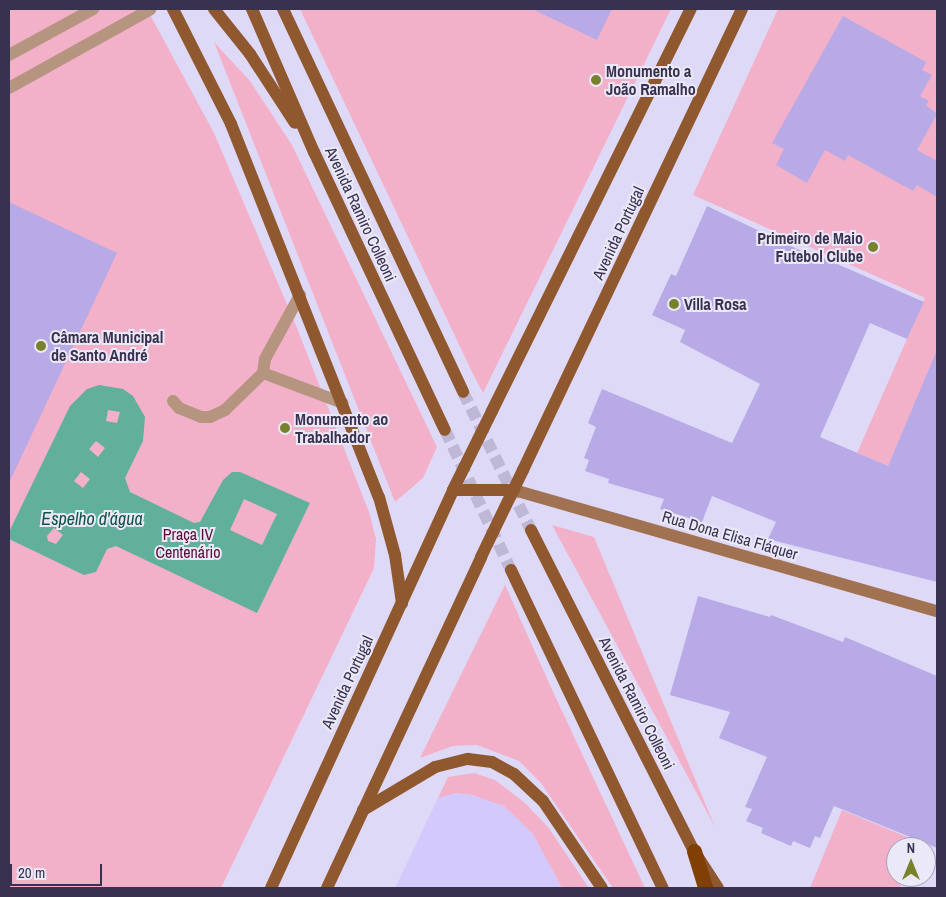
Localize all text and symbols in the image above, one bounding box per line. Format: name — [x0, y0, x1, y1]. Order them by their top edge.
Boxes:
place label: Monumento a João Ramalho — [606, 61, 696, 99]
marker: Monumento a João Ramalho — [590, 74, 602, 86]
street label: Avenida Ramiro Colleoni — [321, 144, 401, 284]
street label: Avenida Portugal — [588, 183, 648, 283]
place label: Primeiro de Maio Futebol Clube — [757, 228, 863, 266]
marker: Primeiro de Maio Futebol Clube — [867, 241, 879, 253]
place label: Villa Rosa — [684, 294, 746, 314]
marker: Villa Rosa — [668, 298, 680, 310]
place label: Câmara Municipal de Santo André — [51, 327, 163, 365]
marker: Câmara Municipal de Santo André — [35, 340, 47, 352]
place label: Monumento ao Trabalhador — [295, 409, 388, 447]
marker: Monumento ao Trabalhador — [279, 422, 291, 434]
street label: Rua Dona Elisa Fláquer — [660, 506, 800, 564]
water label: Espelho d'água — [41, 508, 143, 530]
park label: Praça IV Centenário — [156, 524, 220, 562]
street label: Avenida Portugal — [317, 632, 377, 732]
street label: Avenida Ramiro Colleoni — [595, 633, 679, 773]
north arrow — [886, 837, 936, 887]
text: N — [907, 839, 915, 857]
scale bar — [12, 854, 105, 886]
text: 20 m — [18, 862, 45, 883]

